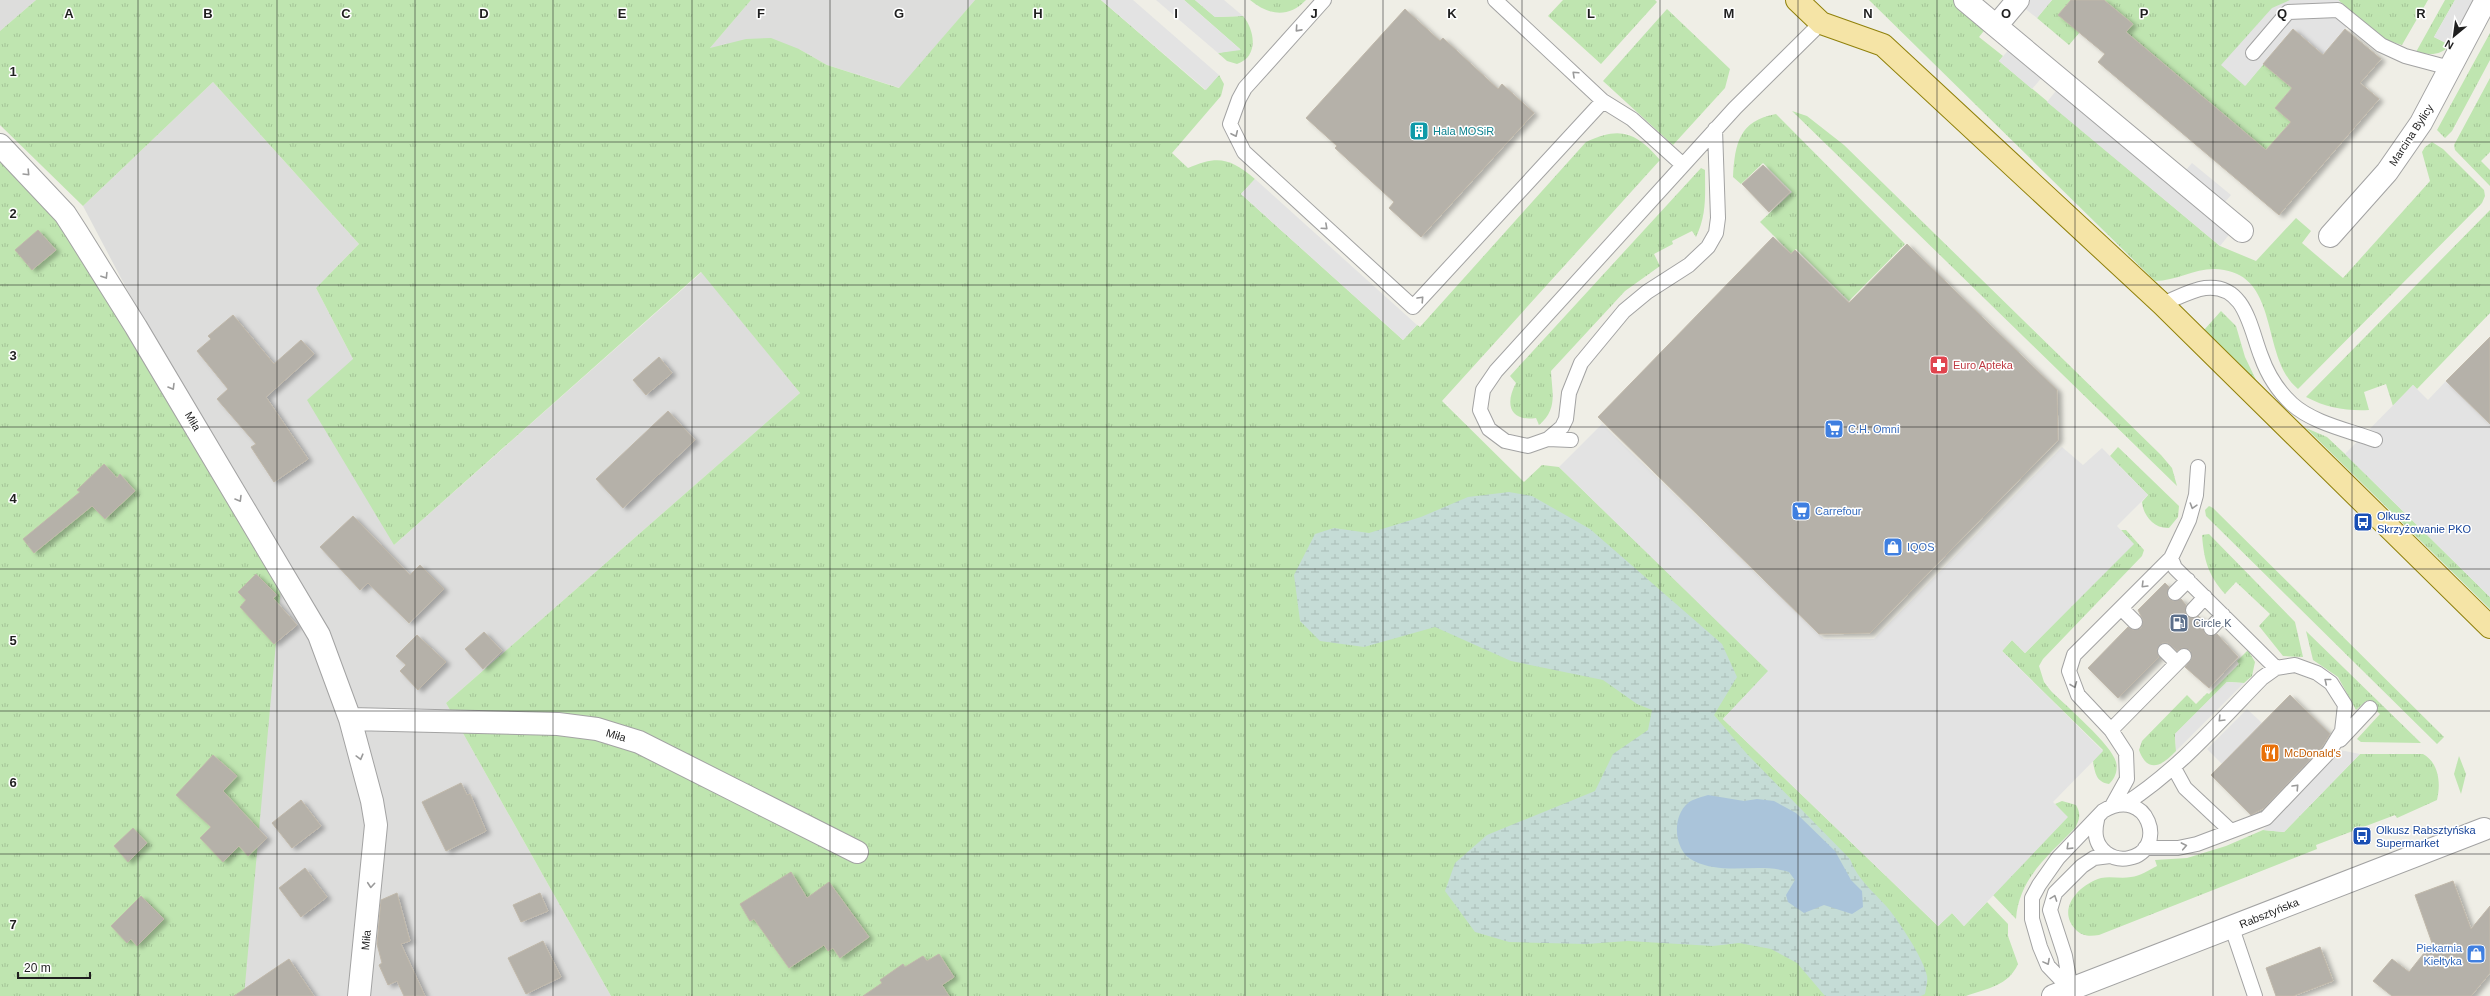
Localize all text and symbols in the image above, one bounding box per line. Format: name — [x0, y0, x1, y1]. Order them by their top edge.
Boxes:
text: A — [64, 6, 74, 21]
text: B — [203, 6, 213, 21]
text: C — [341, 6, 351, 21]
text: D — [479, 6, 489, 21]
text: E — [618, 6, 627, 21]
text: F — [757, 6, 765, 21]
text: G — [894, 6, 904, 21]
text: H — [1033, 6, 1043, 21]
text: I — [1174, 6, 1178, 21]
text: J — [1310, 6, 1318, 21]
text: K — [1447, 6, 1457, 21]
text: L — [1587, 6, 1595, 21]
text: M — [1724, 6, 1734, 21]
text: N — [1863, 6, 1873, 21]
text: O — [2001, 6, 2011, 21]
text: P — [2140, 6, 2149, 21]
text: Q — [2277, 6, 2287, 21]
text: R — [2416, 6, 2426, 21]
north arrow — [2434, 16, 2474, 56]
one-way arrow — [1296, 24, 1303, 32]
text: N — [2443, 38, 2456, 52]
text: 1 — [9, 64, 17, 79]
one-way arrow — [1572, 72, 1579, 79]
street label: Marcina Bylicy — [2387, 102, 2436, 168]
building icon: Hala MOSiR — [1408, 120, 1430, 142]
place label: Hala MOSiR — [1433, 125, 1494, 137]
one-way arrow — [1230, 130, 1238, 138]
one-way arrow — [22, 168, 30, 176]
text: 2 — [9, 206, 17, 221]
one-way arrow — [1320, 222, 1328, 229]
one-way arrow — [100, 272, 108, 279]
one-way arrow — [1416, 296, 1423, 304]
text: 3 — [9, 348, 17, 363]
pharmacy icon: Euro Apteka — [1928, 354, 1950, 376]
place label: Euro Apteka — [1953, 359, 2014, 371]
one-way arrow — [168, 383, 175, 390]
street label: Miła — [183, 409, 204, 433]
supermarket icon: C.H. Omni — [1823, 418, 1845, 440]
place label: C.H. Omni — [1848, 423, 1899, 435]
text: 4 — [9, 491, 17, 506]
one-way arrow — [234, 495, 242, 502]
supermarket icon: Carrefour — [1790, 500, 1812, 522]
one-way arrow — [2189, 502, 2197, 509]
place label: Carrefour — [1815, 505, 1862, 517]
place label: Olkusz Skrzyżowanie PKO — [2377, 510, 2472, 535]
bus stop icon: Olkusz Skrzyżowanie PKO — [2352, 511, 2374, 533]
shop icon: IQOS — [1882, 536, 1904, 558]
place label: IQOS — [1907, 541, 1935, 553]
one-way arrow — [2141, 580, 2149, 588]
fuel station icon: Circle K — [2168, 612, 2190, 634]
place label: Circle K — [2193, 617, 2232, 629]
text: 5 — [9, 633, 17, 648]
one-way arrow — [2324, 678, 2331, 685]
one-way arrow — [2069, 680, 2077, 688]
one-way arrow — [2219, 714, 2226, 722]
street label: Miła — [605, 726, 628, 744]
restaurant icon: McDonald's — [2259, 742, 2281, 764]
place label: McDonald's — [2284, 747, 2342, 759]
one-way arrow — [355, 753, 364, 760]
text: 6 — [9, 775, 17, 790]
one-way arrow — [2291, 784, 2298, 792]
place label: Olkusz Rabsztyńska Supermarket — [2376, 824, 2477, 849]
bus stop icon: Olkusz Rabsztyńska Supermarket — [2351, 825, 2373, 847]
one-way arrow — [2066, 842, 2074, 850]
one-way arrow — [2181, 843, 2187, 851]
one-way arrow — [366, 882, 375, 888]
one-way arrow — [2049, 895, 2058, 902]
street label: Rabsztyńska — [2238, 895, 2301, 930]
text: 7 — [9, 917, 17, 932]
street label: Miła — [359, 929, 373, 951]
place label: Piekarnia Kiełtyka — [2416, 942, 2463, 967]
shop icon: Piekarnia Kiełtyka — [2465, 943, 2487, 965]
scale bar — [18, 954, 90, 980]
one-way arrow — [2042, 958, 2049, 965]
text: 20 m — [24, 961, 51, 975]

